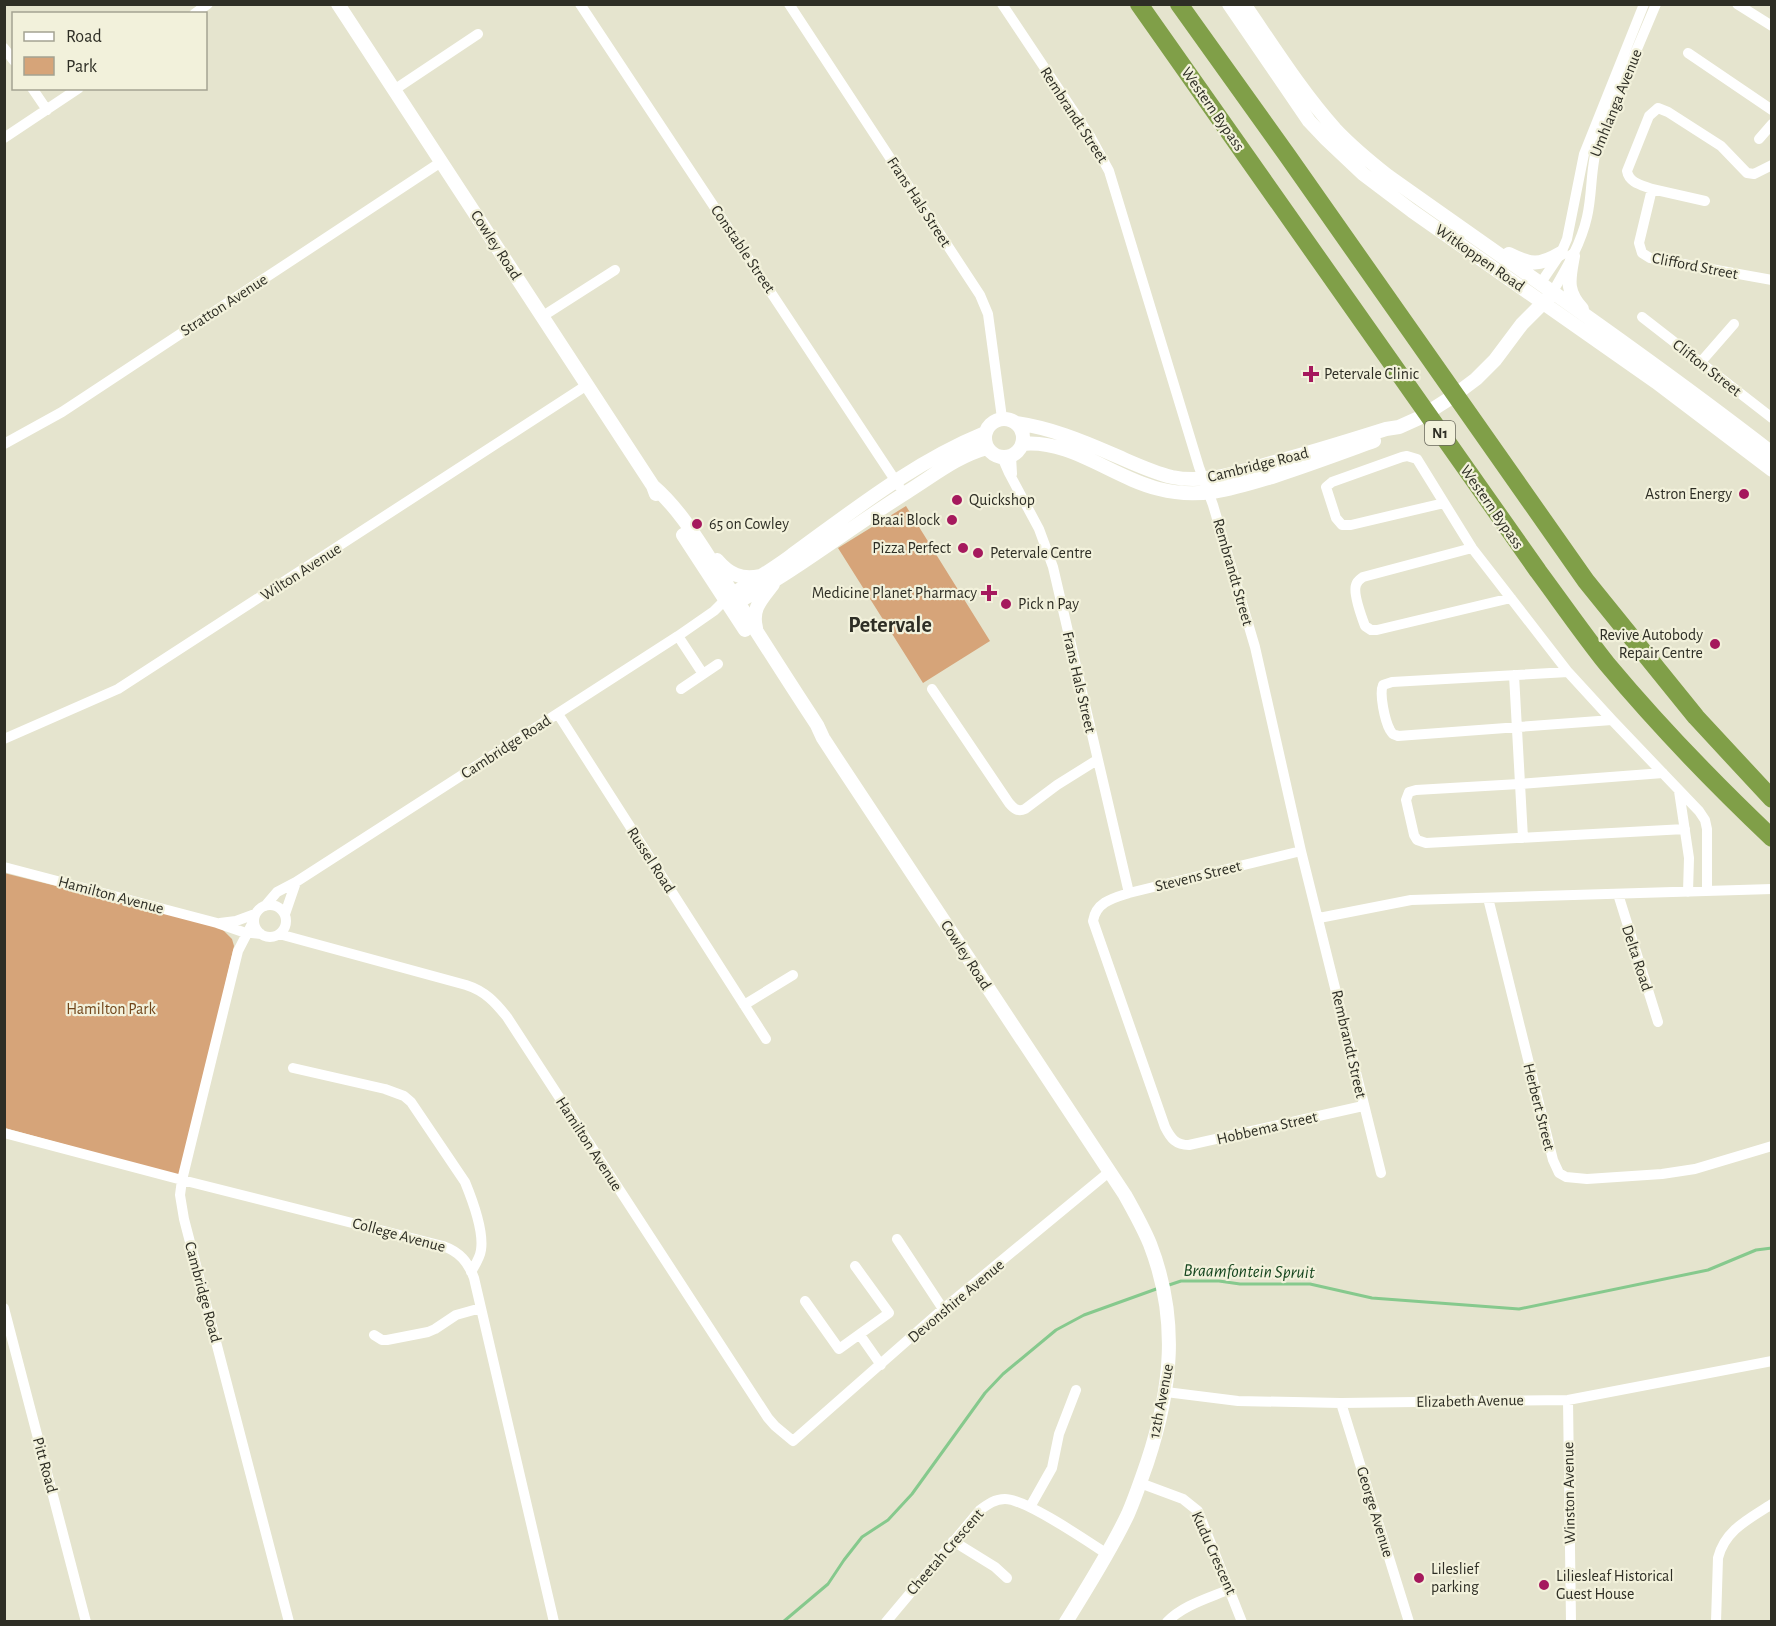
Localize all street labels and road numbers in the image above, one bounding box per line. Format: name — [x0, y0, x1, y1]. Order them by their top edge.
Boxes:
street label: Umhlanga Avenue — [1587, 47, 1645, 159]
street label: Rembrandt Street — [1037, 64, 1111, 166]
street label: Western Bypass — [1178, 64, 1248, 154]
street label: Frans Hals Street — [884, 154, 954, 250]
street label: Constable Street — [708, 202, 778, 296]
street label: Cowley Road — [467, 207, 524, 283]
street label: Witkoppen Road — [1433, 221, 1527, 295]
street label: Clifford Street — [1651, 250, 1739, 282]
street label: Stratton Avenue — [178, 271, 270, 339]
street label: Clifton Street — [1670, 336, 1744, 400]
road number: N1 — [1425, 421, 1455, 445]
street label: Cambridge Road — [1206, 445, 1310, 485]
street label: Western Bypass — [1457, 462, 1527, 552]
street label: Rembrandt Street — [1210, 517, 1256, 627]
street label: Wilton Avenue — [258, 540, 344, 604]
street label: Frans Hals Street — [1060, 630, 1098, 734]
street label: Cambridge Road — [458, 712, 554, 782]
street label: Russel Road — [624, 824, 678, 896]
street label: Stevens Street — [1153, 858, 1243, 894]
street label: Hamilton Avenue — [56, 873, 166, 917]
street label: Cowley Road — [937, 917, 994, 993]
street label: Delta Road — [1619, 923, 1655, 993]
street label: Rembrandt Street — [1329, 988, 1369, 1100]
street label: Herbert Street — [1520, 1062, 1558, 1152]
street label: Hamilton Avenue — [553, 1094, 625, 1194]
street label: Hobbema Street — [1215, 1109, 1319, 1147]
street label: College Avenue — [351, 1215, 447, 1255]
street label: Cambridge Road — [182, 1240, 224, 1344]
street label: Devonshire Avenue — [905, 1256, 1007, 1346]
street label: 12th Avenue — [1146, 1362, 1176, 1440]
street label: Elizabeth Avenue — [1416, 1392, 1524, 1410]
street label: Pitt Road — [30, 1435, 60, 1495]
street label: Winston Avenue — [1560, 1442, 1578, 1544]
street label: George Avenue — [1354, 1465, 1396, 1559]
street label: Cheetah Crescent — [903, 1506, 987, 1598]
street label: Kudu Crescent — [1189, 1509, 1239, 1597]

